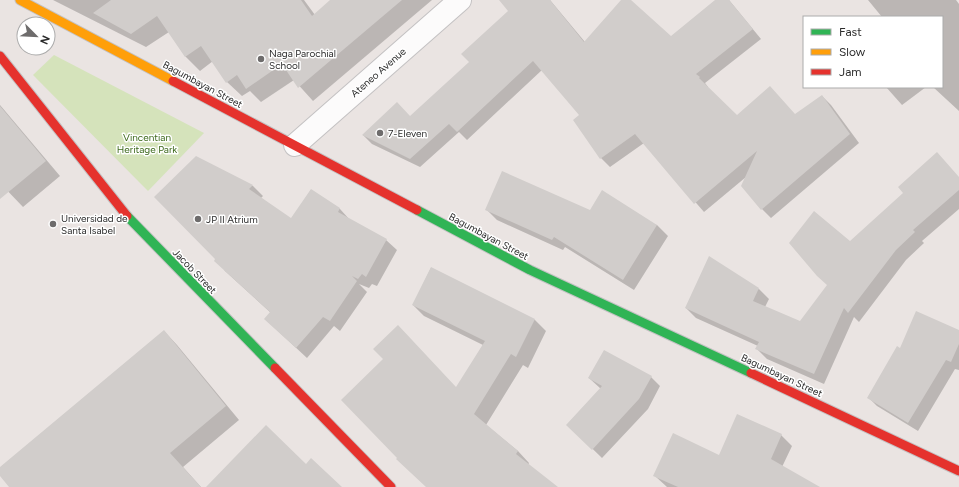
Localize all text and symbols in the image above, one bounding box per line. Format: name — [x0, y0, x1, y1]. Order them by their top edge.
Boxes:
north arrow — [16, 16, 56, 56]
legend — [803, 16, 943, 88]
text: Fast — [839, 25, 862, 39]
text: N — [37, 33, 52, 46]
street label: Ateneo Avenue — [348, 44, 409, 100]
text: Slow — [839, 45, 866, 59]
place label: Naga Parochial School — [269, 47, 336, 72]
marker: Naga Parochial School — [256, 54, 266, 64]
street label: Bagumbayan Street — [161, 58, 245, 111]
text: Jam — [839, 65, 862, 79]
place label: 7-Eleven — [388, 127, 428, 140]
marker: 7-Eleven — [375, 128, 385, 138]
park label: Vincentian Heritage Park — [117, 131, 177, 156]
street label: Bagumbayan Street — [447, 210, 531, 263]
place label: Universidad de Santa Isabel — [61, 212, 128, 237]
place label: JP II Atrium — [206, 213, 258, 226]
marker: JP II Atrium — [193, 214, 203, 224]
marker: Universidad de Santa Isabel — [48, 219, 58, 229]
street label: Jacob Street — [170, 246, 220, 297]
street label: Bagumbayan Street — [739, 351, 825, 400]

